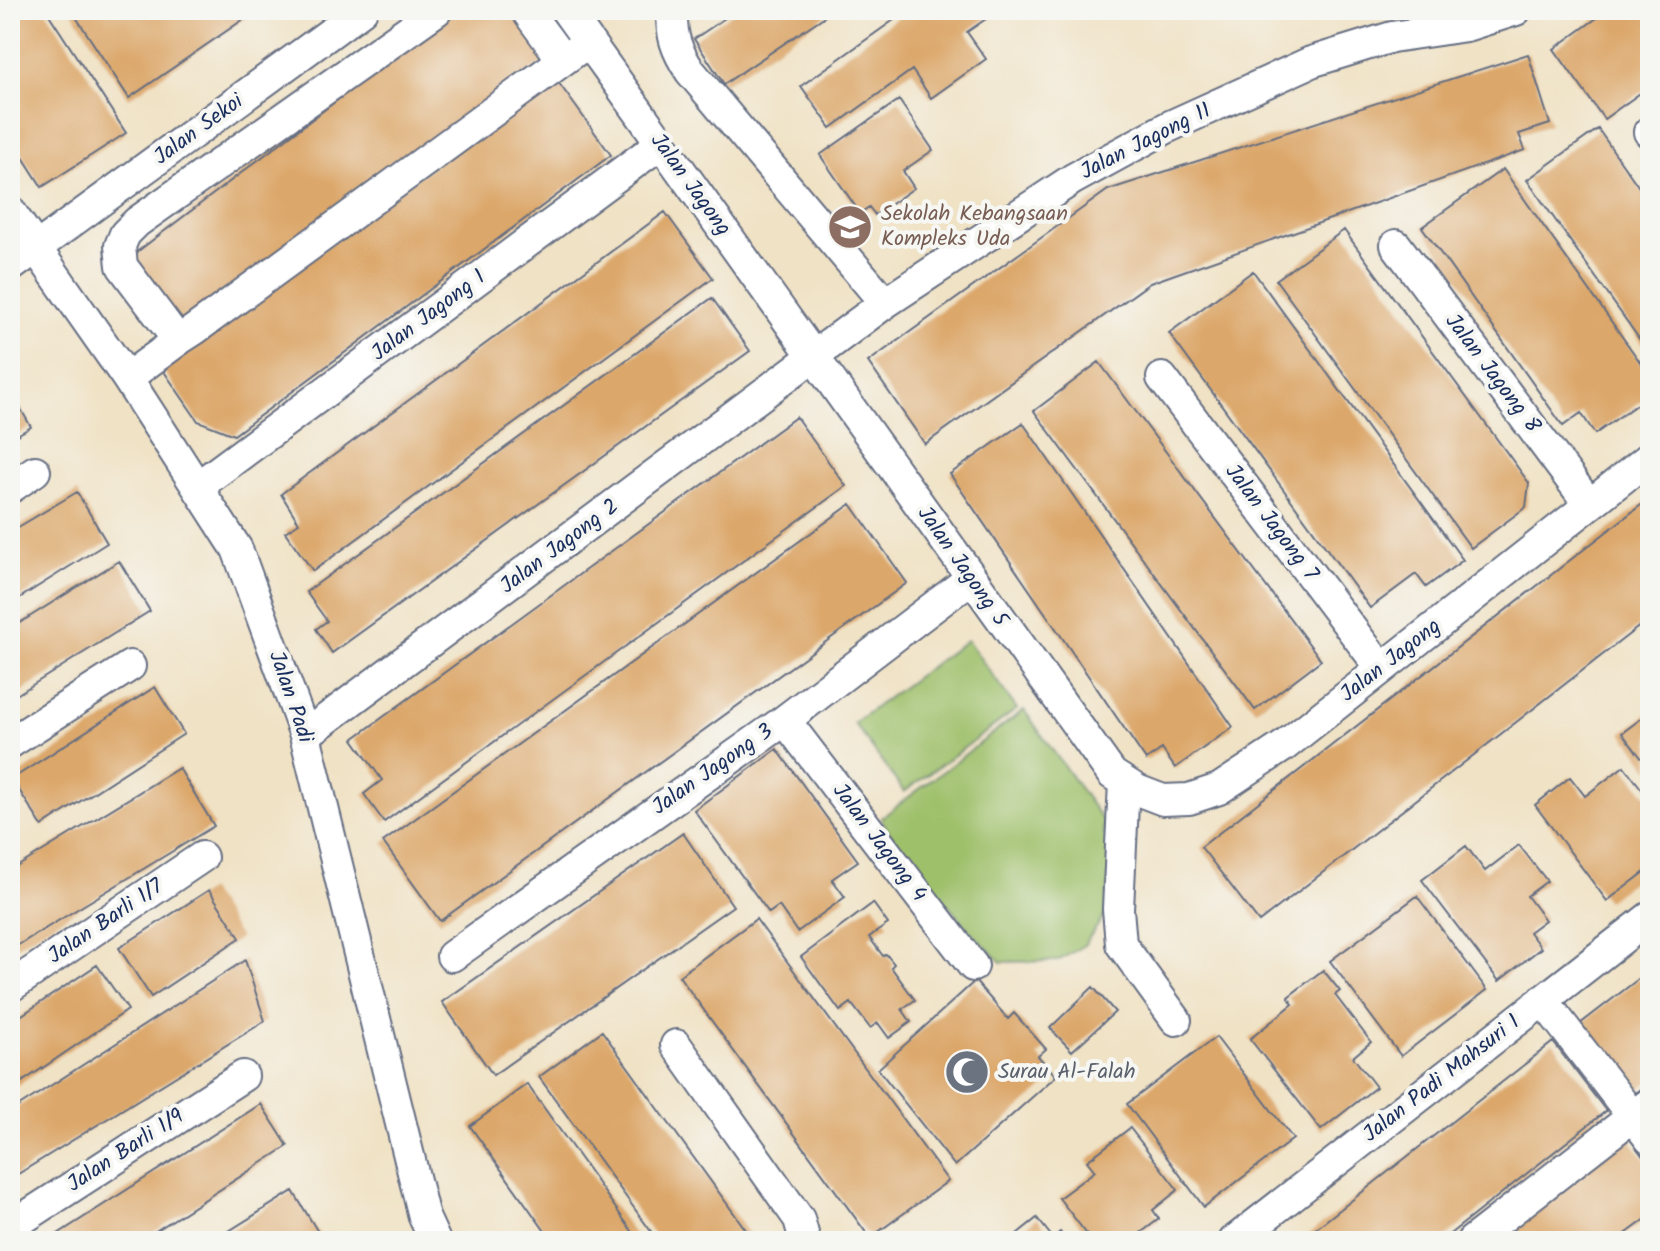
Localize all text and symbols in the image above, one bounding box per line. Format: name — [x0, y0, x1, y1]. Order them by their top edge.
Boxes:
street label: Jalan Sekoi — [147, 85, 252, 175]
street label: Jalan Jagong 11 — [1074, 94, 1218, 190]
street label: Jalan Jagong — [641, 126, 739, 244]
place label: Sekolah Kebangsaan Kompleks Uda — [881, 197, 1068, 257]
school or university icon: Sekolah Kebangsaan Kompleks Uda — [826, 203, 874, 251]
street label: Jalan Jagong 1 — [364, 261, 494, 371]
street label: Jalan Jagong 8 — [1435, 307, 1549, 442]
street label: Jalan Jagong 7 — [1215, 457, 1327, 590]
street label: Jalan Jagong 2 — [493, 490, 627, 604]
street label: Jalan Jagong 5 — [907, 499, 1017, 636]
street label: Jalan Jagong — [1333, 610, 1449, 712]
street label: Jalan Padi — [258, 646, 322, 748]
street label: Jalan Jagong 3 — [645, 715, 781, 825]
street label: Jalan Jagong 4 — [823, 776, 935, 910]
street label: Jalan Barli 1/7 — [41, 870, 172, 974]
street label: Jalan Padi Mahsuri 1 — [1356, 1006, 1528, 1152]
mosque icon: Surau Al-Falah — [943, 1048, 991, 1096]
place label: Surau Al-Falah — [998, 1055, 1135, 1090]
street label: Jalan Barli 1/9 — [61, 1100, 192, 1202]

